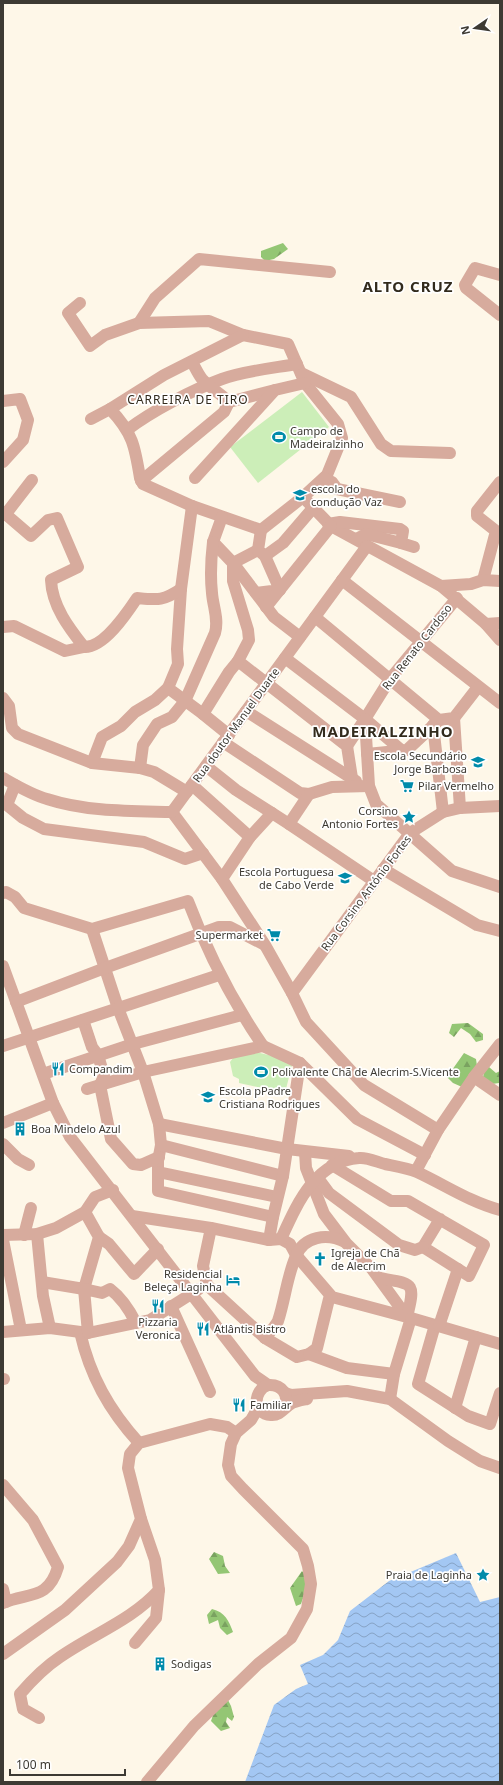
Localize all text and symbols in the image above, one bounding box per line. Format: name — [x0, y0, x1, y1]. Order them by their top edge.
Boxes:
north arrow — [455, 8, 495, 48]
text: N — [456, 24, 473, 36]
district label: ALTO CRUZ — [362, 276, 454, 296]
district label: CARREIRA DE TIRO — [127, 391, 249, 408]
place label: Campo de Madeiralzinho — [290, 423, 364, 451]
sports icon: Campo de Madeiralzinho — [271, 429, 287, 445]
place label: escola do condução Vaz — [311, 481, 382, 509]
school or university icon: escola do condução Vaz — [292, 487, 308, 503]
street label: Rua Renato Cardoso — [378, 600, 455, 693]
street label: Rua doutor Manuel Duarte — [189, 664, 282, 785]
district label: MADEIRALZINHO — [312, 721, 454, 741]
place label: Escola Secundário Jorge Barbosa — [374, 748, 467, 776]
school or university icon: Escola Secundário Jorge Barbosa — [470, 754, 486, 770]
supermarket icon: Pilar Vermelho — [399, 778, 415, 794]
place label: Pilar Vermelho — [418, 778, 494, 793]
place label: Corsino Antonio Fortes — [322, 803, 398, 831]
place icon: Corsino Antonio Fortes — [401, 809, 417, 825]
street label: Rua Corsino António Fortes — [317, 832, 414, 954]
place label: Escola Portuguesa de Cabo Verde — [239, 864, 334, 892]
school or university icon: Escola Portuguesa de Cabo Verde — [337, 870, 353, 886]
place label: Supermarket — [196, 927, 263, 942]
supermarket icon: Supermarket — [266, 927, 282, 943]
restaurant icon: Compandim — [50, 1061, 66, 1077]
place label: Compandim — [69, 1061, 133, 1076]
sports icon: Polivalente Chã de Alecrim-S.Vicente — [253, 1064, 269, 1080]
place label: Polivalente Chã de Alecrim-S.Vicente — [272, 1064, 459, 1079]
place label: Escola pPadre Cristiana Rodrigues — [219, 1083, 320, 1111]
school or university icon: Escola pPadre Cristiana Rodrigues — [200, 1089, 216, 1105]
building icon: Boa Mindelo Azul — [12, 1121, 28, 1137]
place label: Boa Mindelo Azul — [31, 1121, 121, 1136]
place label: Igreja de Chã de Alecrim — [331, 1245, 400, 1273]
church icon: Igreja de Chã de Alecrim — [312, 1251, 328, 1267]
place label: Residencial Beleça Laginha — [144, 1266, 222, 1294]
hotel icon: Residencial Beleça Laginha — [225, 1272, 241, 1288]
restaurant icon: Pizzaria Veronica — [150, 1298, 166, 1314]
place label: Pizzaria Veronica — [136, 1314, 180, 1342]
restaurant icon: Atlântis Bistro — [195, 1321, 211, 1337]
place label: Atlântis Bistro — [214, 1321, 286, 1336]
restaurant icon: Familiar — [231, 1397, 247, 1413]
place label: Familiar — [250, 1397, 292, 1412]
place label: Praia de Laginha — [386, 1567, 472, 1582]
place icon: Praia de Laginha — [475, 1567, 491, 1583]
building icon: Sodigas — [152, 1656, 168, 1672]
place label: Sodigas — [171, 1656, 212, 1671]
scale bar — [10, 1751, 125, 1777]
text: 100 m — [16, 1756, 51, 1773]

